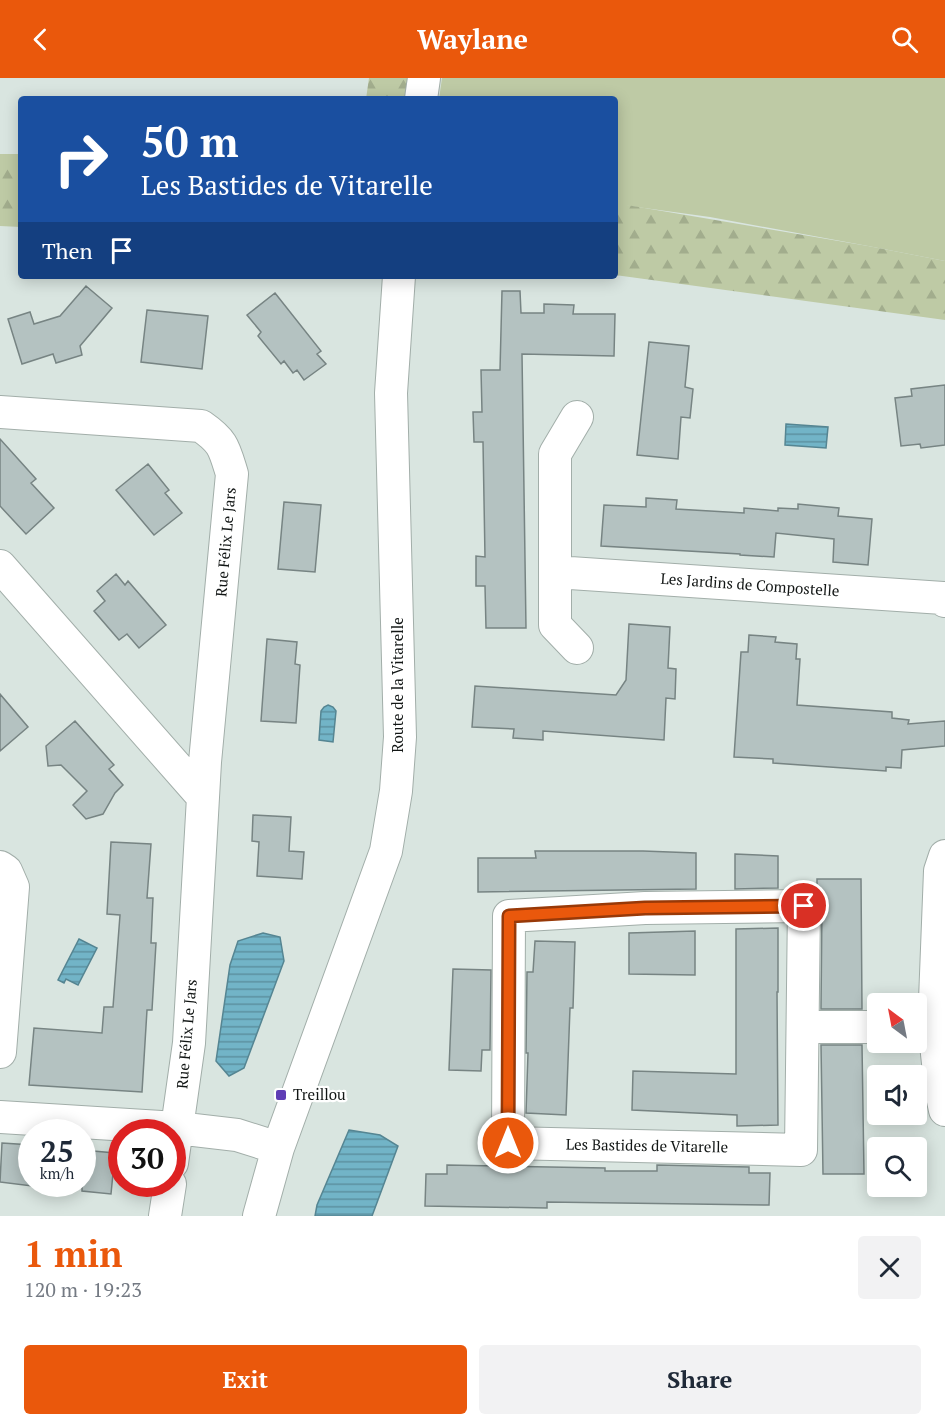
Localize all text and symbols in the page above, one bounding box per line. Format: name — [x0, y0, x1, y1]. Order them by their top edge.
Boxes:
text: Waylane — [417, 21, 528, 57]
icon: back — [24, 23, 57, 56]
icon: search — [888, 23, 921, 56]
text: 50 m — [141, 113, 239, 169]
icon: right — [42, 120, 120, 198]
text: Les Bastides de Vitarelle — [141, 167, 433, 203]
icon: arrive — [105, 234, 138, 267]
text: Then — [42, 236, 93, 265]
street label: Rue Félix Le Jars — [210, 486, 240, 598]
street label: Les Jardins de Compostelle — [660, 568, 840, 600]
street label: Route de la Vitarelle — [387, 617, 407, 753]
pin — [778, 880, 829, 931]
icon: arrive — [787, 889, 820, 922]
street label: Rue Félix Le Jars — [171, 978, 201, 1090]
north arrow — [867, 993, 927, 1053]
map controls — [867, 993, 927, 1197]
button: sound — [867, 1065, 927, 1125]
place label: Treillou — [293, 1084, 346, 1104]
marker: Treillou — [274, 1088, 288, 1102]
position arrow — [476, 1111, 540, 1175]
speed limit sign: 30 — [108, 1119, 186, 1197]
text: 25 — [40, 1131, 74, 1171]
street label: Les Bastides de Vitarelle — [566, 1134, 728, 1156]
button: search — [867, 1137, 927, 1197]
text: km/h — [40, 1163, 74, 1183]
text: 1 min — [24, 1230, 122, 1277]
button: close — [858, 1236, 921, 1299]
text: 120 m · 19:23 — [24, 1276, 142, 1303]
button: Exit — [24, 1345, 467, 1414]
button: Share — [479, 1345, 921, 1414]

